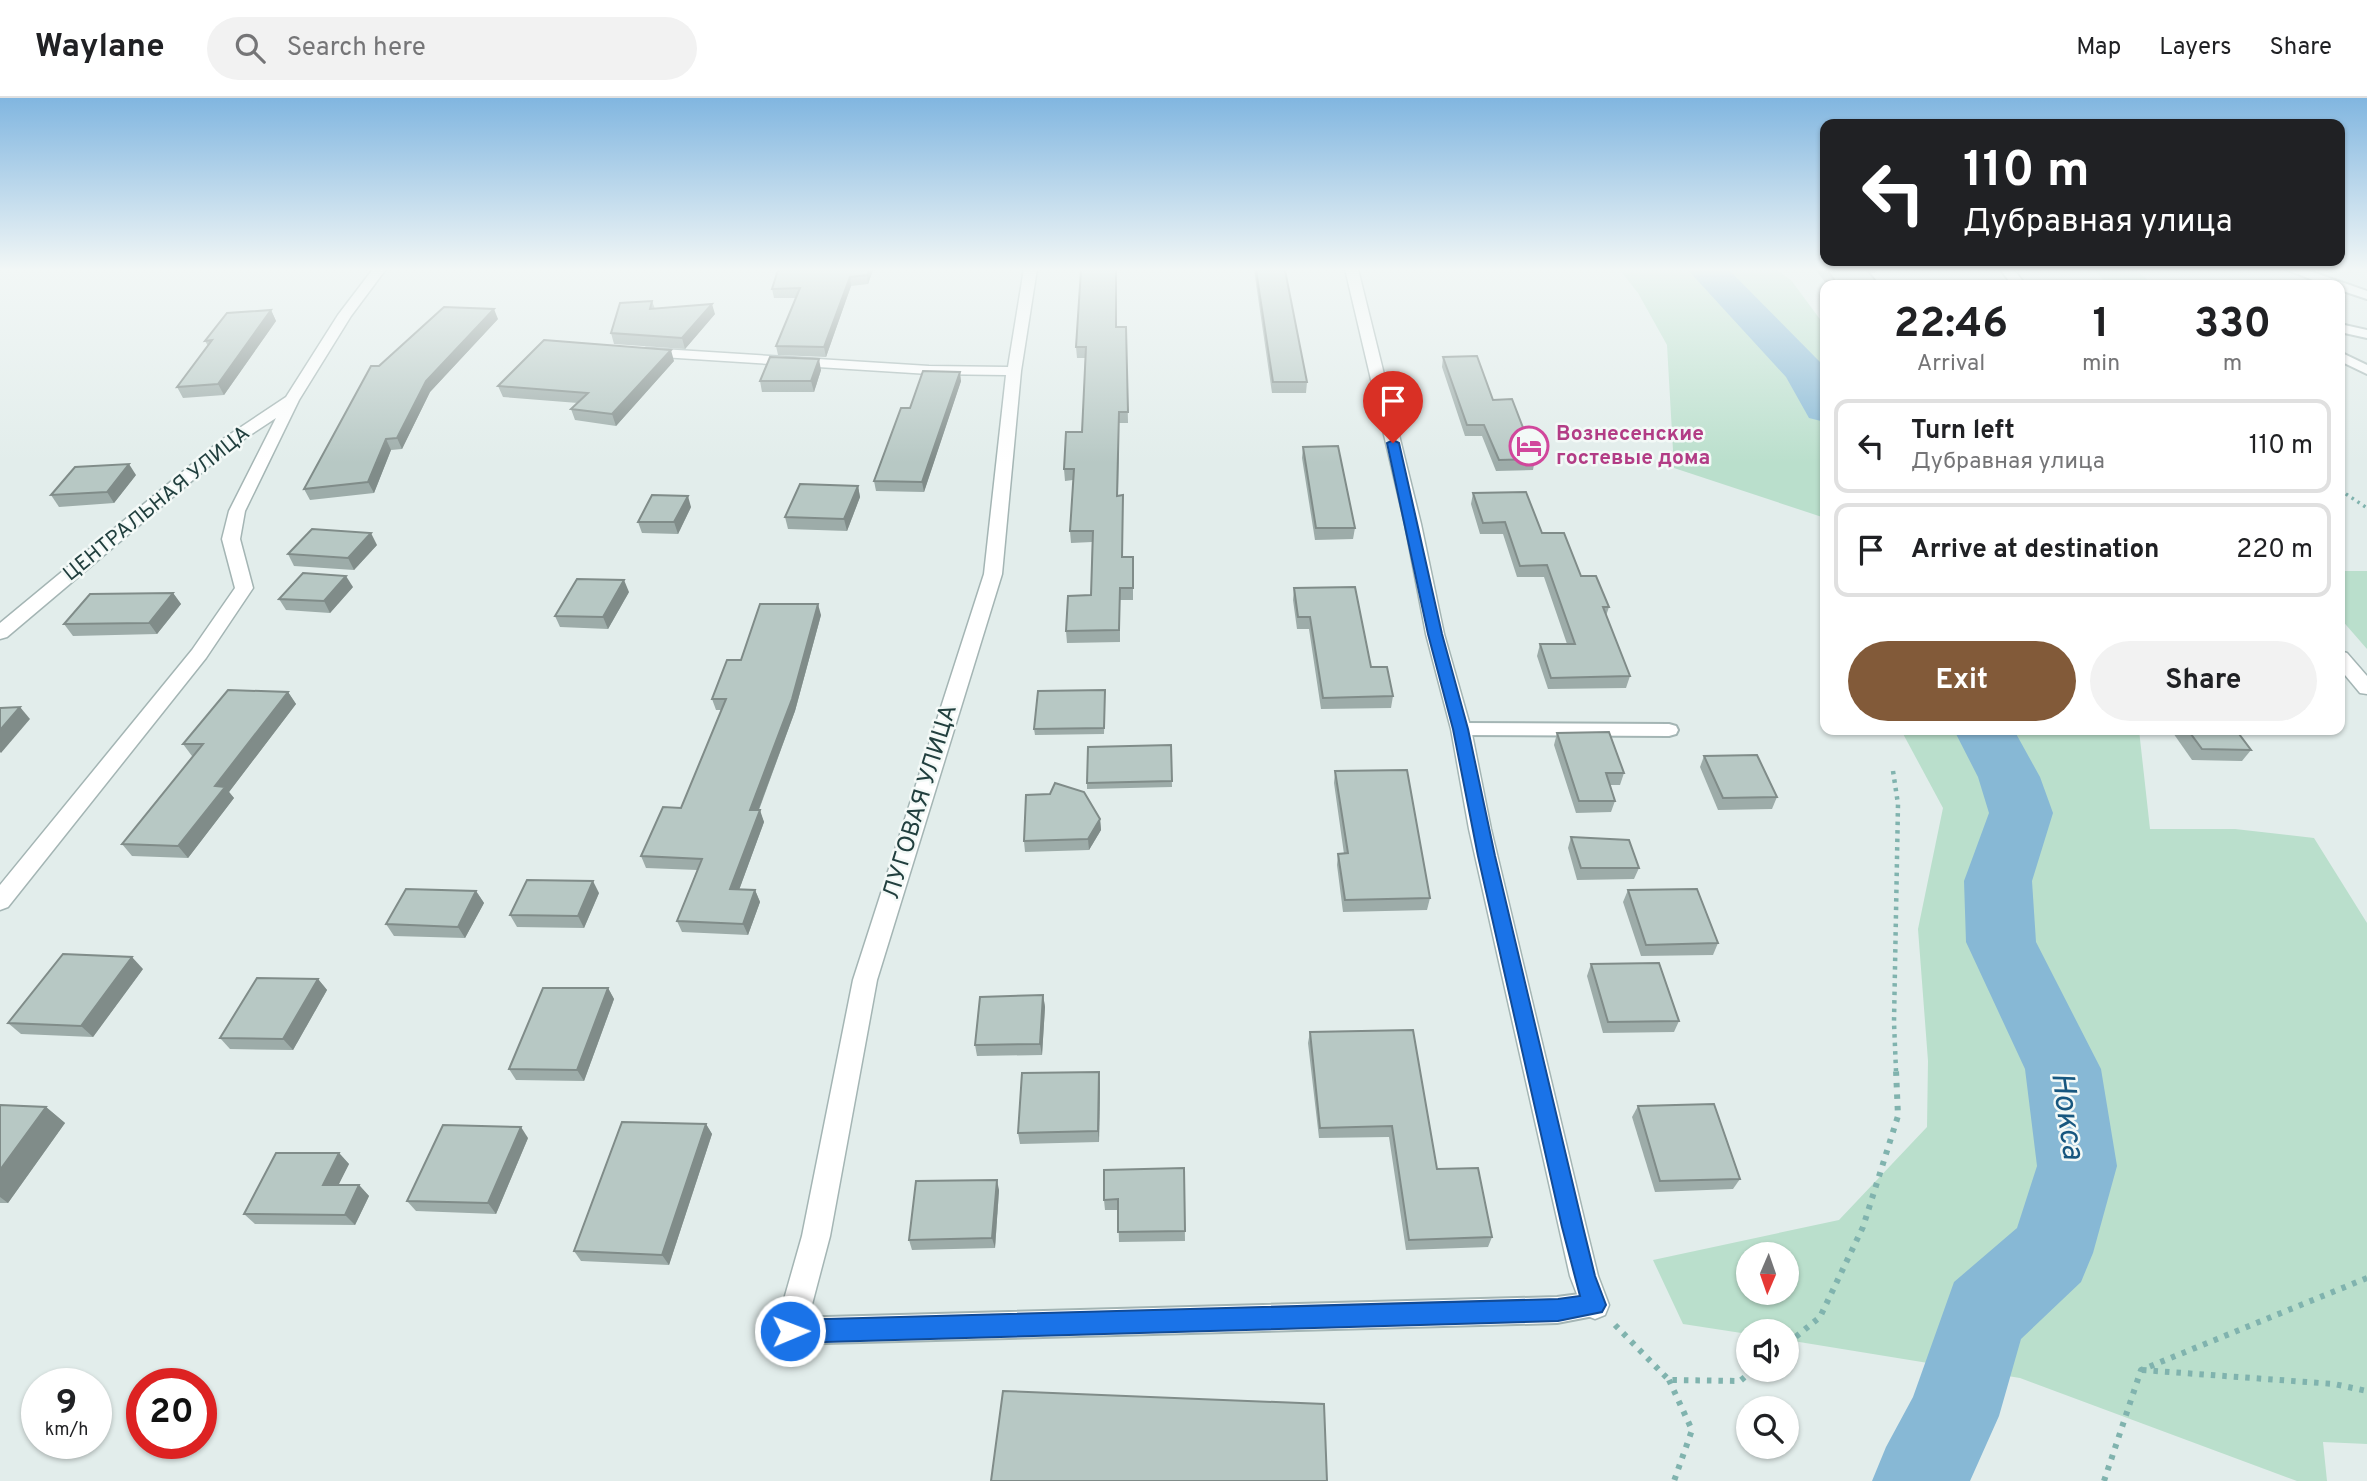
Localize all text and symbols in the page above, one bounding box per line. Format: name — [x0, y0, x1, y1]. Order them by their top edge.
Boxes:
search box — [207, 17, 697, 80]
text: Waylane — [35, 27, 165, 69]
icon: search — [231, 29, 269, 67]
text: Search here — [287, 32, 426, 65]
text: Map — [2076, 33, 2121, 63]
text: Layers — [2159, 33, 2231, 63]
text: Share — [2269, 33, 2332, 63]
text: 110 m — [1963, 142, 2090, 204]
icon: left — [1848, 147, 1939, 238]
text: Дубравная улица — [1963, 203, 2233, 243]
text: 22:46 — [1894, 299, 2008, 352]
text: 1 — [2093, 299, 2109, 352]
text: 330 — [2194, 299, 2271, 352]
text: Arrival — [1917, 350, 1985, 379]
text: min — [2082, 350, 2120, 379]
text: m — [2223, 350, 2242, 379]
pin — [1363, 371, 1423, 443]
icon: arrive — [1374, 382, 1412, 420]
text: Turn left — [1911, 415, 2015, 448]
street label: ЦЕНТРАЛЬНАЯ УЛИЦА — [58, 420, 256, 588]
place label: Вознесенские гостевые дома — [1556, 421, 1710, 472]
hotel icon: Вознесенские гостевые дома — [1508, 425, 1550, 467]
icon: left — [1852, 427, 1890, 465]
text: 110 m — [2249, 430, 2313, 463]
text: Дубравная улица — [1911, 448, 2105, 477]
icon: arrive — [1852, 531, 1890, 569]
text: Arrive at destination — [1911, 534, 2159, 567]
text: 220 m — [2236, 534, 2313, 567]
button: Exit — [1848, 641, 2076, 721]
button: Share — [2090, 641, 2317, 721]
street label: ЛУГОВАЯ УЛИЦА — [877, 701, 965, 903]
water label: Нокса — [2040, 1070, 2092, 1163]
north arrow — [1736, 1242, 1799, 1306]
map controls — [1736, 1242, 1799, 1459]
position arrow — [753, 1294, 827, 1368]
button: sound — [1736, 1319, 1799, 1382]
speed limit sign: 20 — [126, 1368, 217, 1459]
text: 9 — [56, 1382, 77, 1426]
button: search — [1736, 1396, 1799, 1459]
text: km/h — [45, 1419, 88, 1442]

